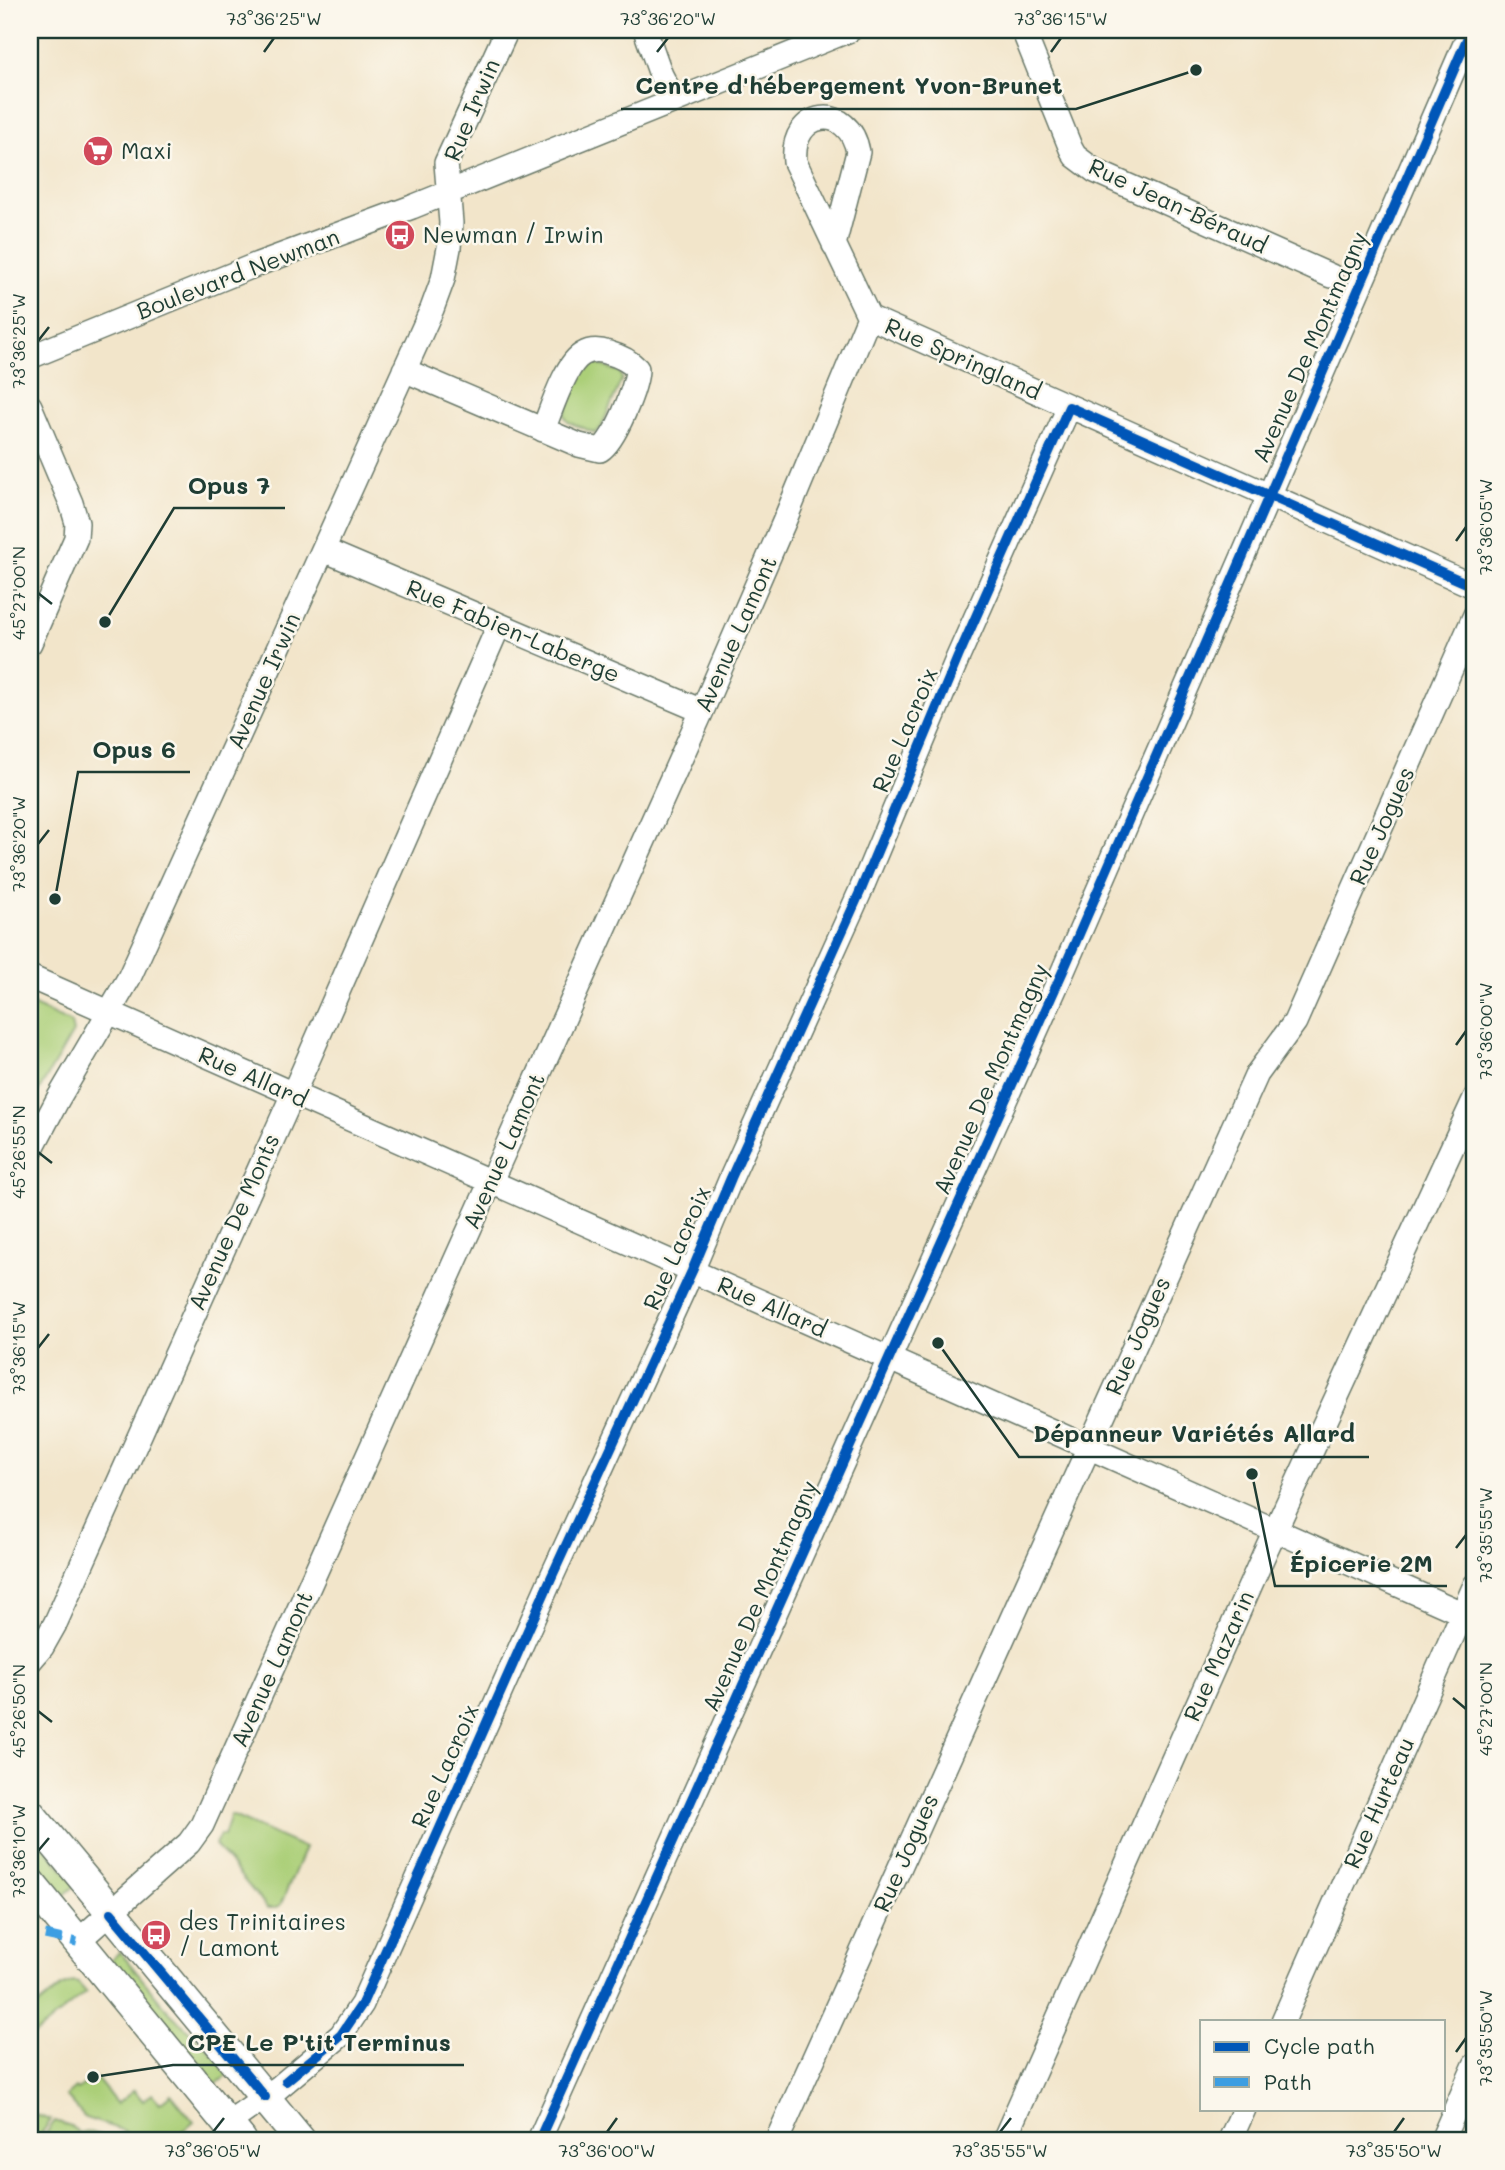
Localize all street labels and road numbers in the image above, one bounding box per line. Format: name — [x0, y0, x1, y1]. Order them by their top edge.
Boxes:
street label: Rue Irwin — [436, 54, 506, 165]
street label: Rue Jean-Béraud — [1084, 150, 1273, 260]
street label: Boulevard Newman — [132, 221, 343, 326]
street label: Avenue De Montmagny — [1245, 226, 1374, 467]
street label: Rue Springland — [880, 310, 1046, 406]
street label: Avenue Lamont — [687, 551, 783, 717]
street label: Rue Fabien-Laberge — [402, 572, 625, 689]
street label: Avenue Irwin — [220, 608, 307, 753]
street label: Rue Lacroix — [864, 663, 944, 797]
street label: Rue Jogues — [1342, 762, 1421, 889]
street label: Avenue De Montmagny — [926, 958, 1055, 1199]
street label: Rue Allard — [194, 1039, 313, 1114]
street label: Avenue Lamont — [455, 1068, 551, 1234]
street label: Avenue De Monts — [181, 1129, 286, 1315]
street label: Rue Lacroix — [635, 1181, 717, 1314]
street label: Rue Allard — [713, 1269, 832, 1344]
street label: Rue Jogues — [1098, 1272, 1177, 1399]
street label: Avenue De Montmagny — [695, 1475, 824, 1716]
street label: Avenue Lamont — [223, 1586, 319, 1752]
street label: Rue Mazarin — [1176, 1586, 1260, 1726]
street label: Rue Lacroix — [403, 1699, 485, 1832]
street label: Rue Hurteau — [1336, 1732, 1420, 1873]
street label: Rue Jogues — [866, 1789, 945, 1916]

